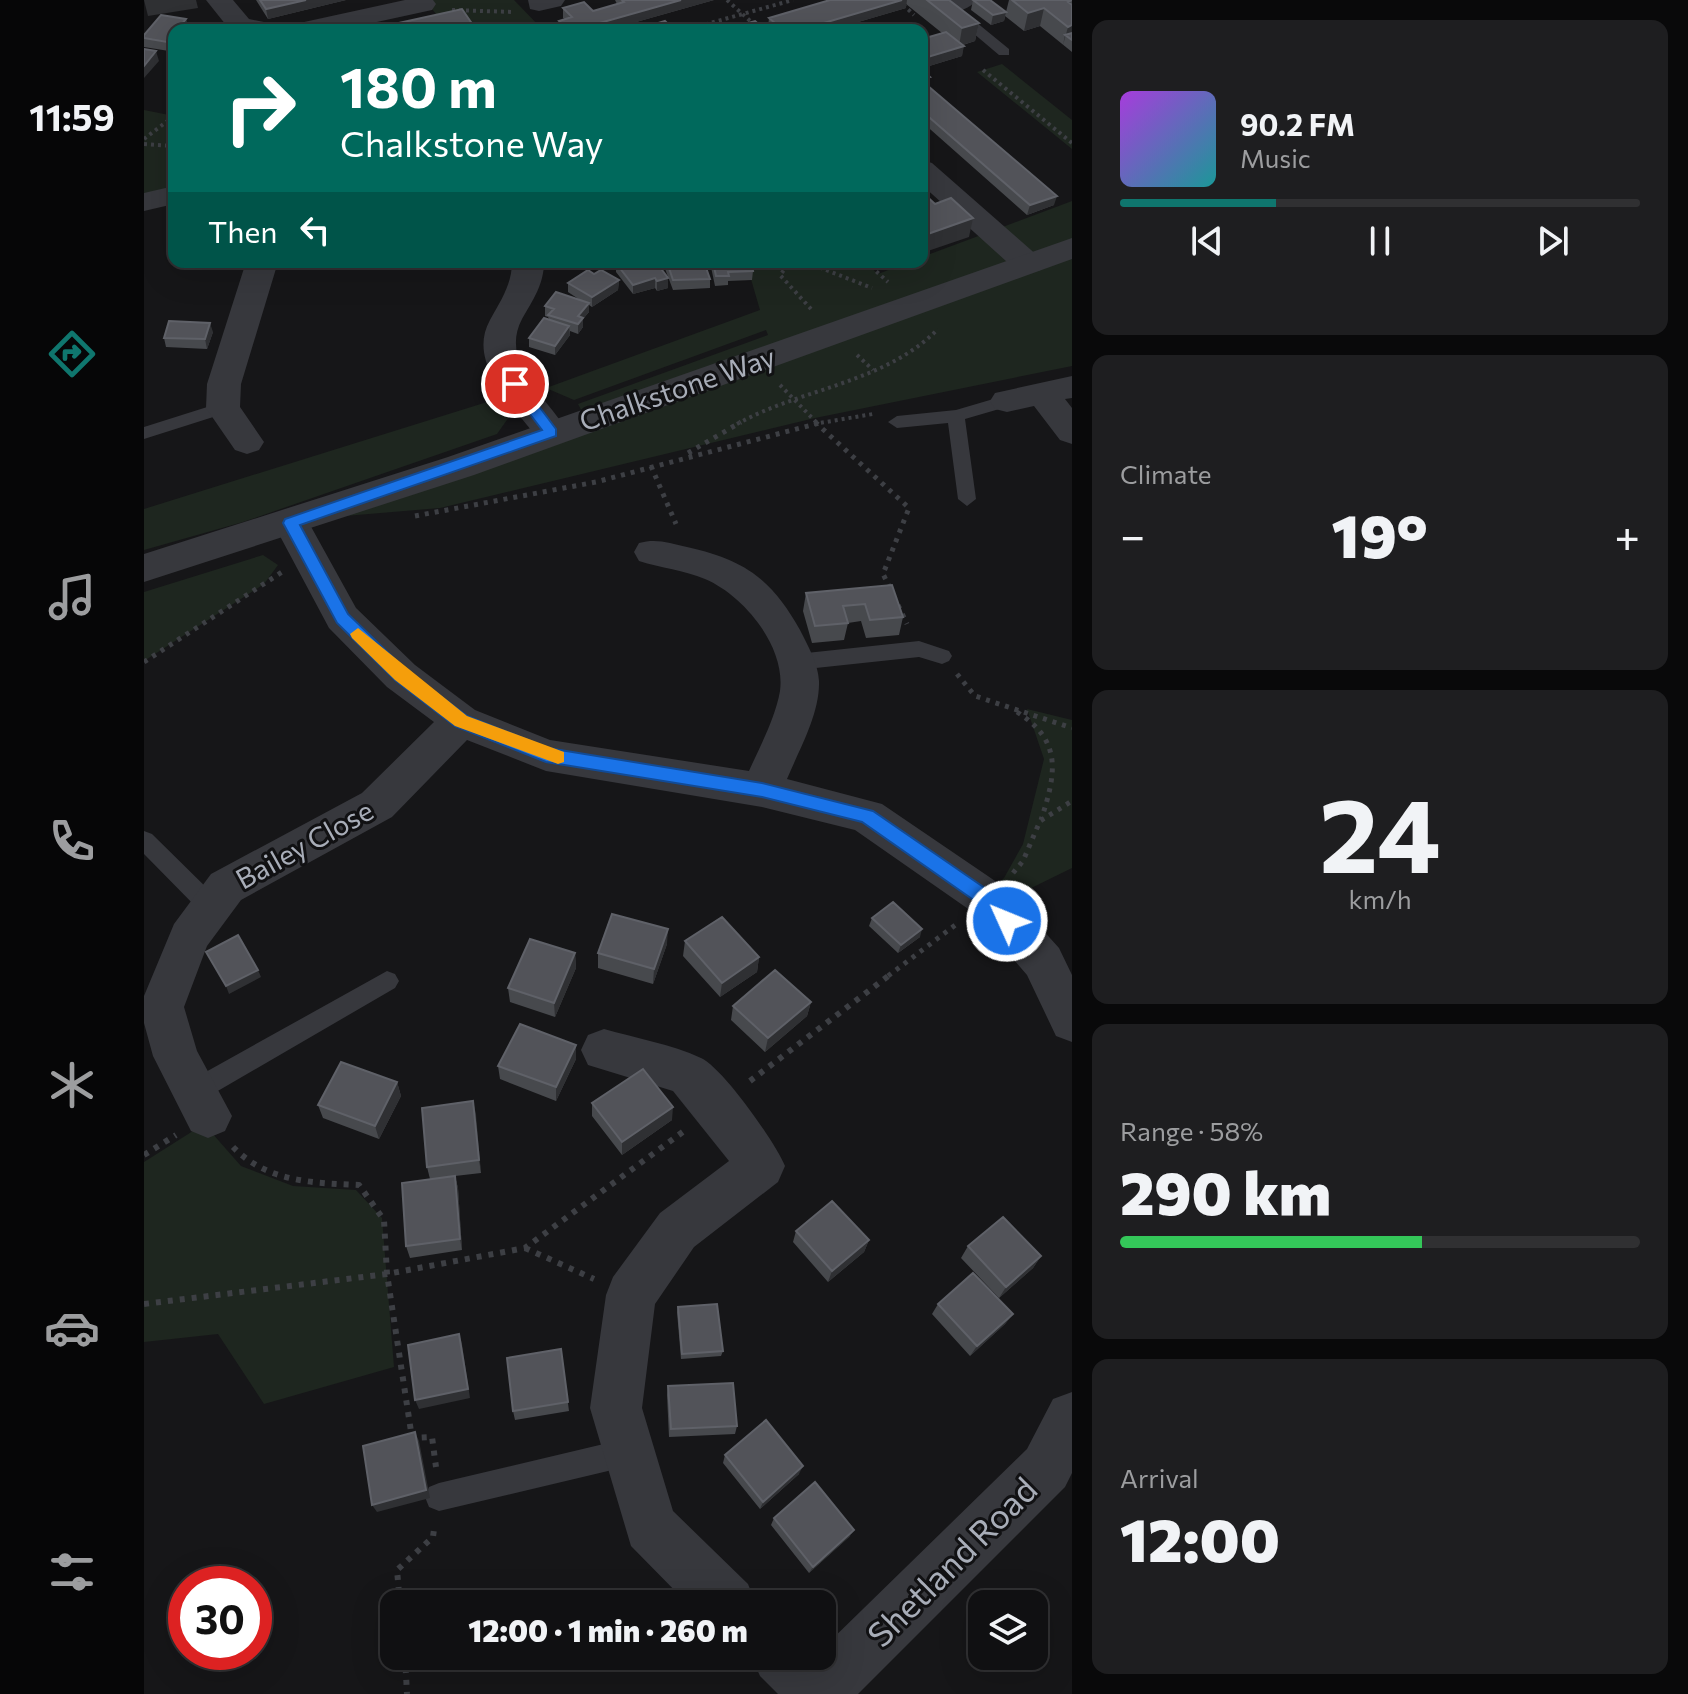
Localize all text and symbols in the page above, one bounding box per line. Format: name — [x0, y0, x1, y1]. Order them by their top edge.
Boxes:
text: 180 m — [340, 51, 497, 120]
icon: right — [208, 56, 312, 160]
text: 11:59 — [29, 94, 115, 138]
text: 90.2 FM — [1240, 105, 1355, 142]
text: Chalkstone Way — [340, 120, 603, 164]
text: Music — [1240, 142, 1311, 173]
icon: left — [293, 208, 337, 252]
text: Then — [208, 212, 277, 249]
icon: previous — [1185, 219, 1229, 263]
icon: pause — [1358, 219, 1402, 263]
icon: next — [1531, 219, 1575, 263]
icon: directions — [44, 326, 100, 382]
street label: Chalkstone Way — [575, 339, 779, 437]
pin — [481, 350, 549, 418]
icon: arrive — [493, 362, 537, 406]
text: Climate — [1120, 458, 1212, 489]
text: 19° — [1331, 497, 1428, 570]
text: − — [1120, 507, 1145, 561]
text: + — [1614, 507, 1640, 561]
icon: music — [44, 569, 100, 625]
text: 24 — [1319, 767, 1441, 894]
street label: Bailey Close — [229, 792, 379, 896]
icon: phone — [44, 813, 100, 869]
position arrow — [965, 879, 1049, 963]
text: km/h — [1348, 883, 1412, 914]
icon: climate — [44, 1057, 100, 1113]
text: Range · 58% — [1120, 1115, 1263, 1146]
text: 290 km — [1120, 1154, 1331, 1227]
icon: car — [44, 1300, 100, 1356]
text: Arrival — [1120, 1462, 1199, 1493]
street label: Shetland Road — [857, 1467, 1045, 1655]
text: 12:00 — [1120, 1501, 1280, 1574]
icon: filters — [44, 1544, 100, 1600]
speed limit sign: 30 — [168, 1566, 272, 1670]
map controls — [968, 1590, 1048, 1670]
button: layers — [968, 1590, 1048, 1670]
text: 12:00 · 1 min · 260 m — [468, 1611, 748, 1648]

